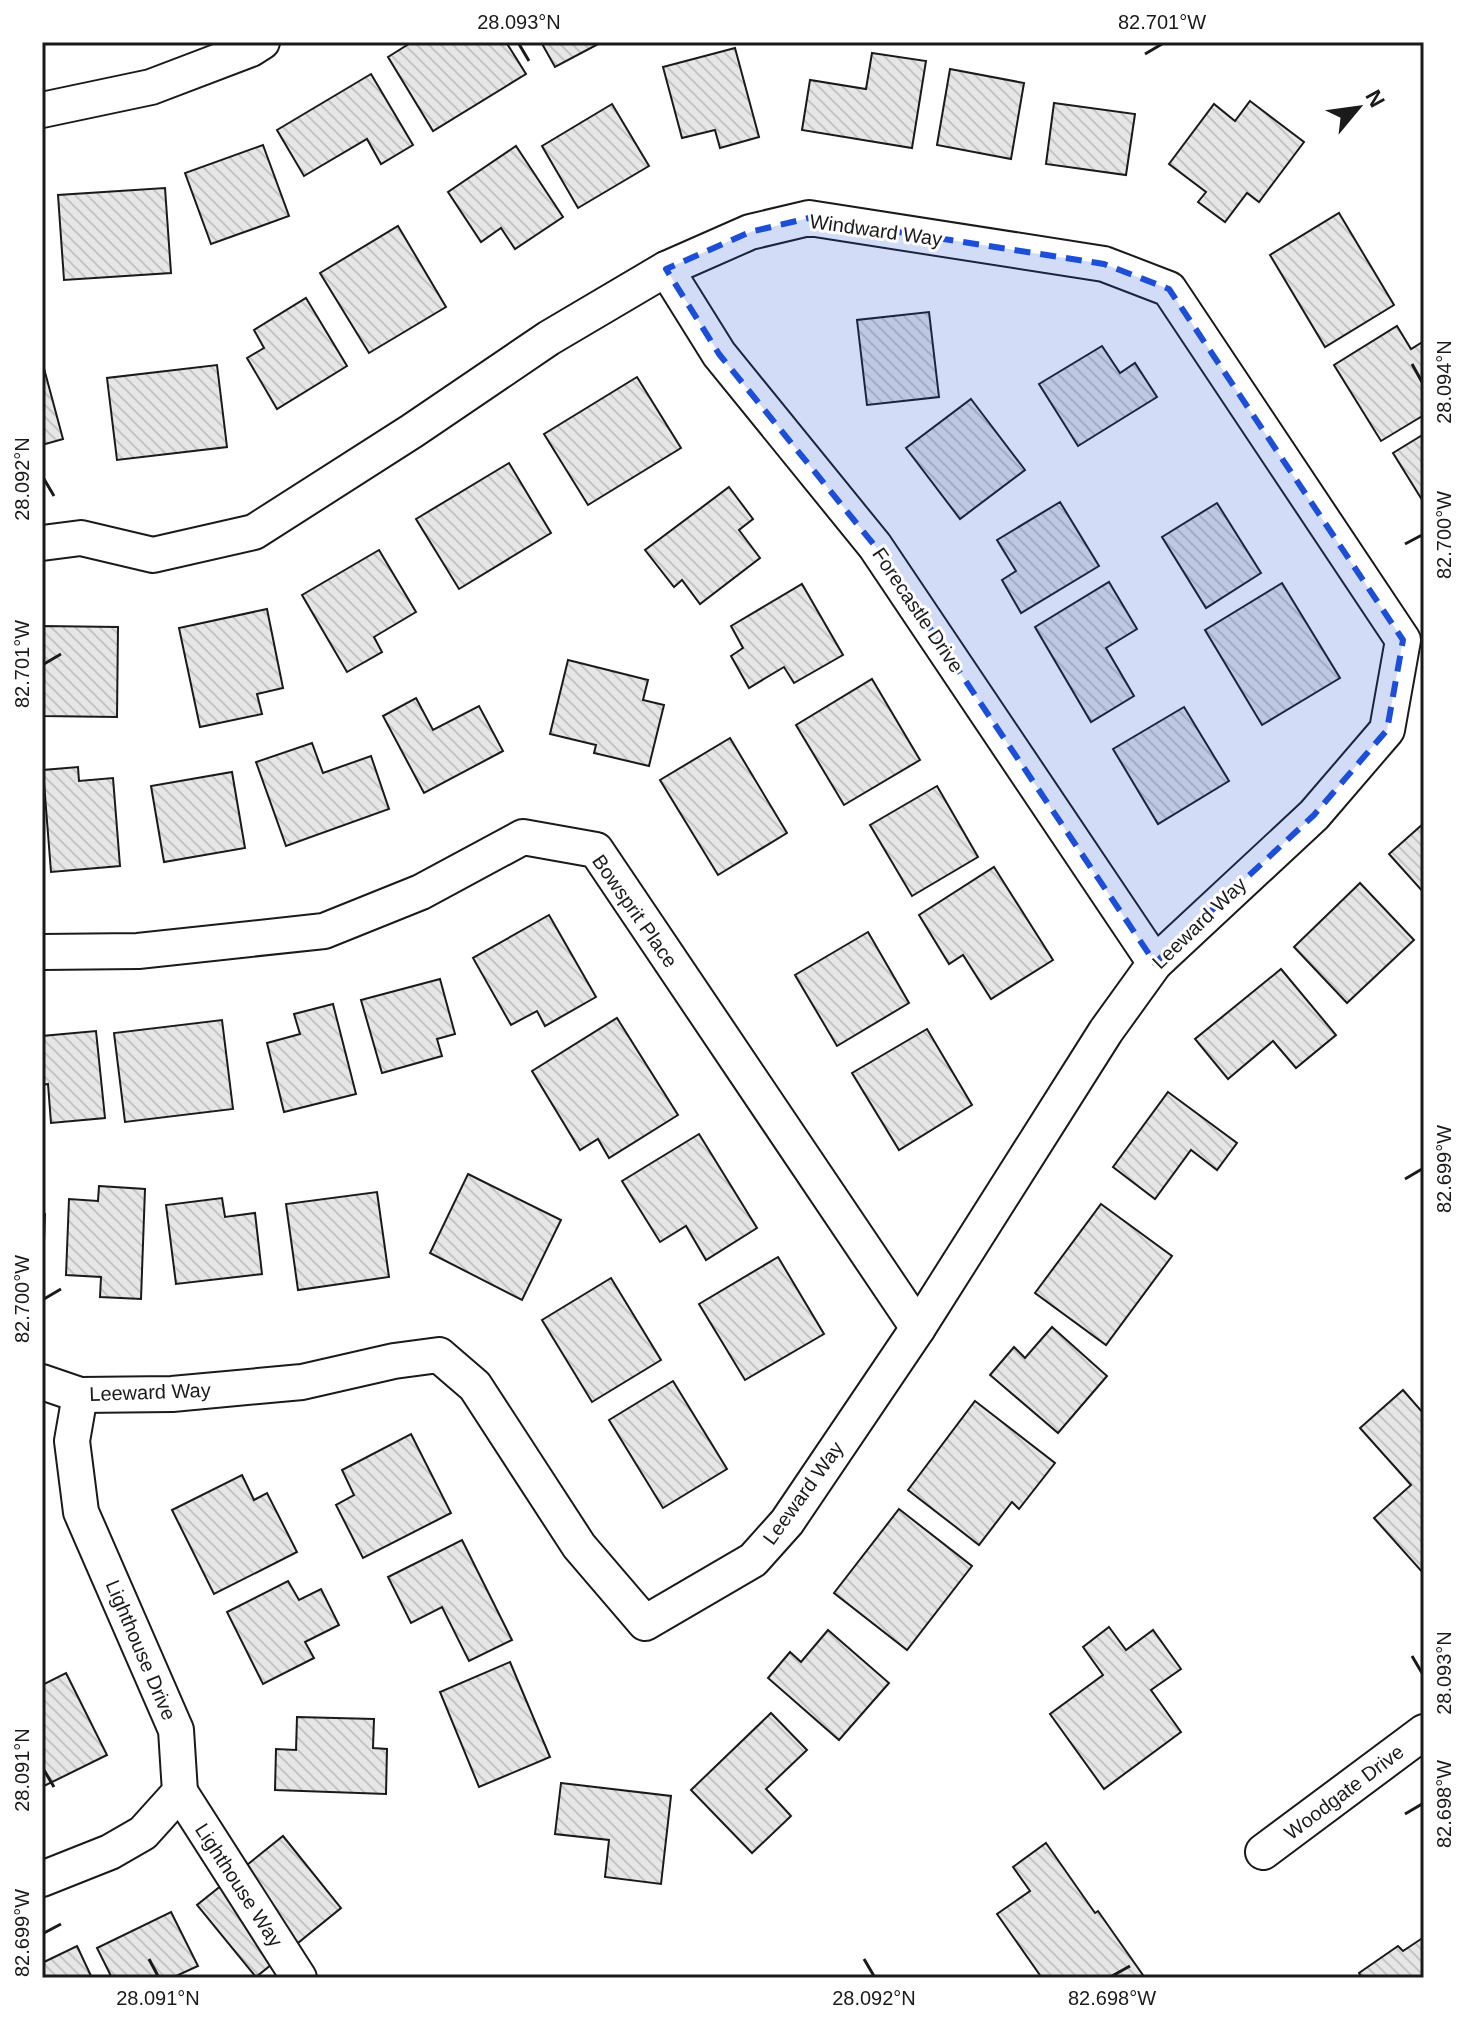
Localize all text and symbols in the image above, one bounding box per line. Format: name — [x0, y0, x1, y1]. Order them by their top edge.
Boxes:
text: 28.093°N — [477, 11, 561, 33]
text: 82.701°W — [1118, 11, 1206, 33]
north arrow — [1318, 68, 1398, 148]
text: N — [1360, 86, 1390, 112]
street label: Windward Way — [808, 210, 944, 250]
text: 28.094°N — [1433, 340, 1455, 424]
text: 28.092°N — [11, 437, 33, 521]
text: 82.700°W — [1433, 491, 1455, 579]
street label: Forecastle Drive — [868, 543, 968, 677]
text: 82.701°W — [11, 620, 33, 708]
street label: Bowsprit Place — [588, 851, 682, 971]
street label: Leeward Way — [1148, 873, 1250, 973]
text: 82.699°W — [1433, 1125, 1455, 1213]
text: 82.700°W — [11, 1255, 33, 1343]
street label: Leeward Way — [89, 1379, 211, 1405]
street label: Leeward Way — [758, 1437, 848, 1549]
street label: Lighthouse Drive — [102, 1577, 180, 1723]
text: 28.093°N — [1433, 1631, 1455, 1715]
text: 28.091°N — [11, 1728, 33, 1812]
street label: Woodgate Drive — [1280, 1740, 1408, 1844]
text: 82.698°W — [1433, 1760, 1455, 1848]
street label: Lighthouse Way — [191, 1819, 287, 1951]
text: 82.699°W — [11, 1889, 33, 1977]
text: 28.091°N — [116, 1987, 200, 2009]
text: 28.092°N — [832, 1987, 916, 2009]
text: 82.698°W — [1068, 1987, 1156, 2009]

